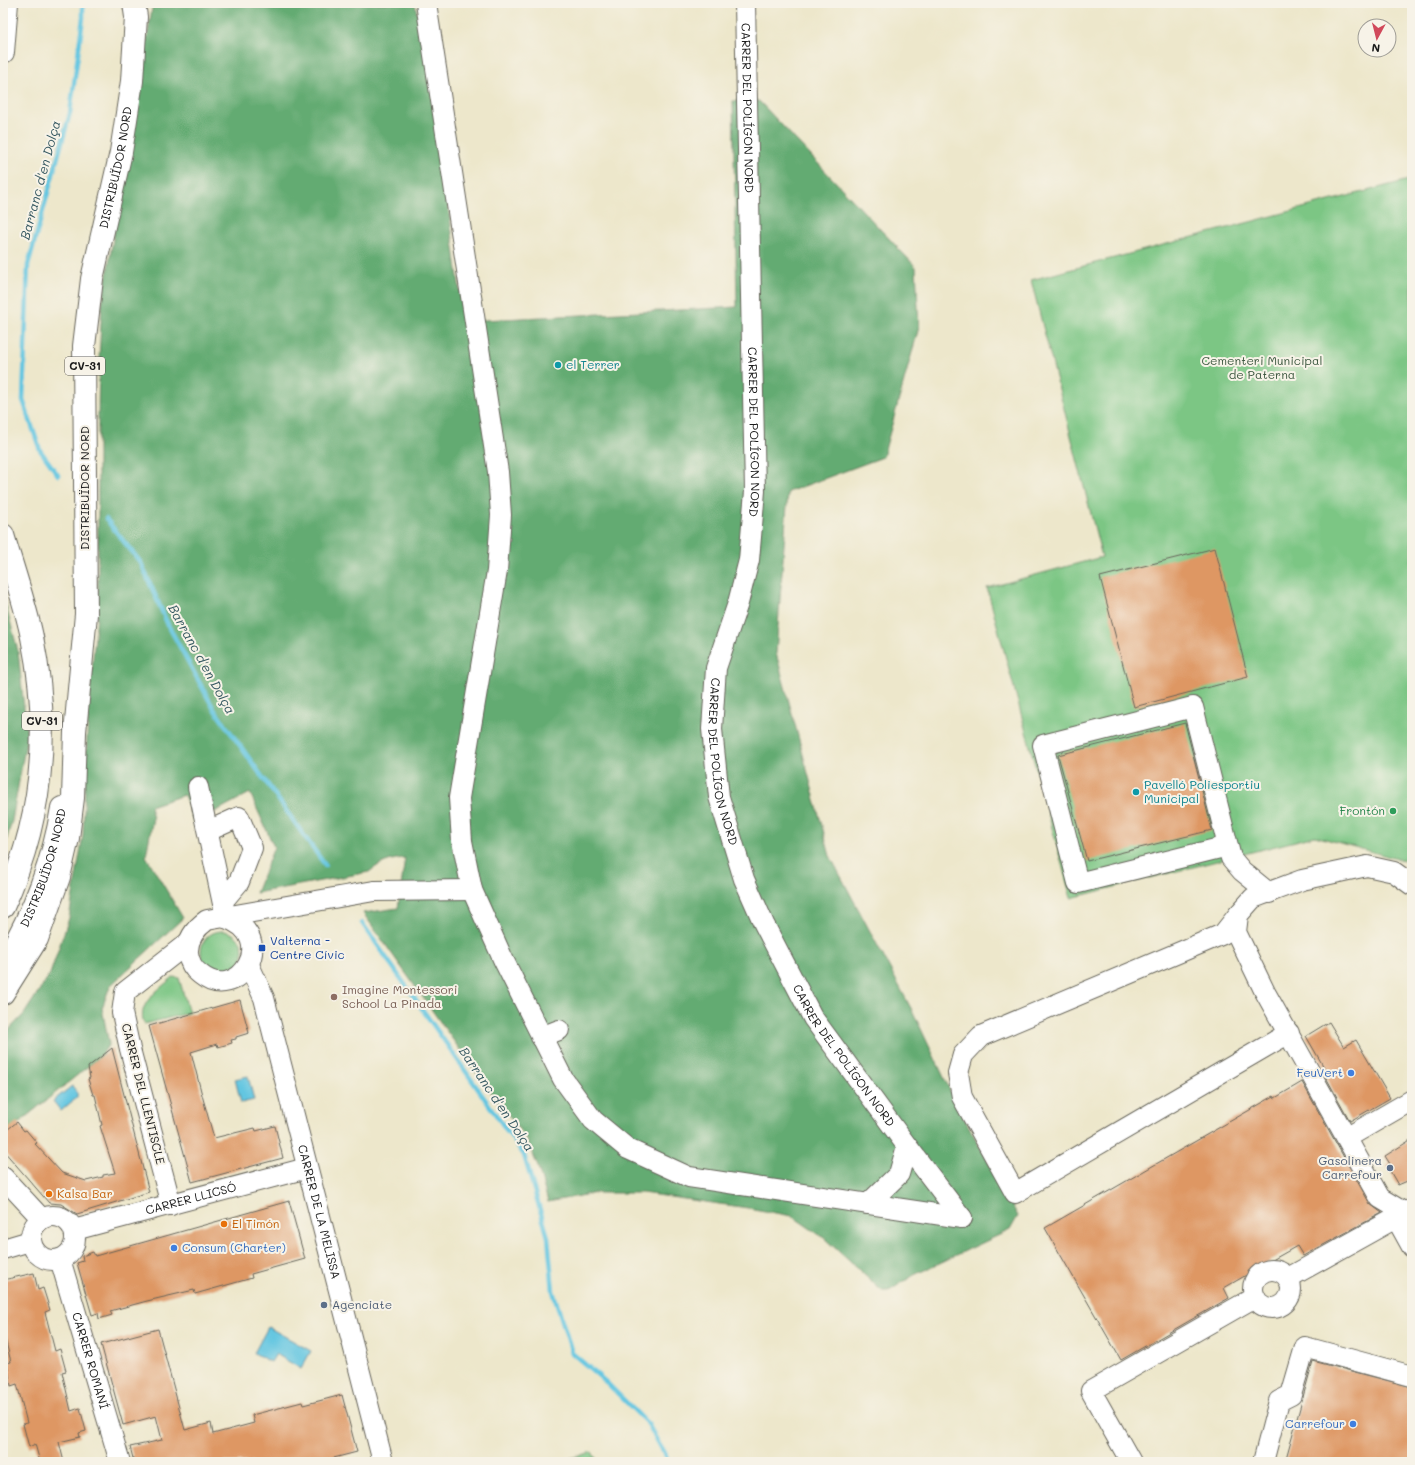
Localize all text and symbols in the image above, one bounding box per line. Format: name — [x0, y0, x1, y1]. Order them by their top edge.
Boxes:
north arrow — [1357, 18, 1397, 58]
street label: CARRER DEL POLÍGON NORD — [738, 23, 758, 193]
text: N — [1371, 40, 1381, 56]
street label: DISTRIBUÏDOR NORD — [95, 105, 135, 230]
water label: Barranc d'en Dolça — [15, 119, 64, 241]
street label: CARRER DEL POLÍGON NORD — [745, 347, 764, 518]
park label: Cementeri Municipal de Paterna — [1202, 352, 1322, 382]
place label: el Terrer — [566, 356, 620, 372]
road number: CV-31 — [65, 357, 105, 375]
marker: el Terrer — [553, 360, 563, 370]
street label: DISTRIBUÏDOR NORD — [76, 426, 92, 550]
water label: Barranc d'en Dolça — [165, 601, 240, 716]
street label: CARRER DEL POLÍGON NORD — [705, 677, 742, 847]
road number: CV-31 — [22, 712, 62, 730]
place label: Pavelló Poliesportiu Municipal — [1144, 776, 1260, 806]
marker: Pavelló Poliesportiu Municipal — [1131, 787, 1141, 797]
place label: Frontón — [1339, 802, 1385, 818]
marker: Frontón — [1388, 806, 1398, 816]
street label: DISTRIBUÏDOR NORD — [16, 807, 69, 929]
place label: Valterna - Centre Cívic — [270, 932, 345, 962]
marker: Valterna - Centre Cívic — [257, 943, 267, 953]
place label: Imagine Montessori School La Pinada — [342, 981, 457, 1011]
street label: CARRER DEL POLÍGON NORD — [790, 981, 899, 1129]
marker: Imagine Montessori School La Pinada — [329, 992, 339, 1002]
street label: CARRER DEL LLENTISCLE — [119, 1022, 169, 1166]
water label: Barranc d'en Dolça — [456, 1043, 539, 1154]
place label: FeuVert — [1296, 1064, 1343, 1080]
marker: FeuVert — [1346, 1068, 1356, 1078]
street label: CARRER DE LA MELISSA — [295, 1143, 345, 1280]
place label: Gasolinera Carrefour — [1318, 1152, 1382, 1182]
marker: Gasolinera Carrefour — [1385, 1163, 1395, 1173]
street label: CARRER LLICSÓ — [143, 1178, 238, 1218]
place label: Kalsa Bar — [57, 1185, 113, 1201]
marker: Kalsa Bar — [44, 1189, 54, 1199]
place label: El Timón — [232, 1215, 279, 1231]
marker: El Timón — [219, 1219, 229, 1229]
place label: Consum (Charter) — [182, 1239, 286, 1255]
marker: Consum (Charter) — [169, 1243, 179, 1253]
place label: Agenciate — [332, 1296, 392, 1312]
marker: Agenciate — [319, 1300, 329, 1310]
street label: CARRER ROMANÍ — [69, 1310, 113, 1411]
place label: Carrefour — [1285, 1415, 1345, 1431]
marker: Carrefour — [1348, 1419, 1358, 1429]

